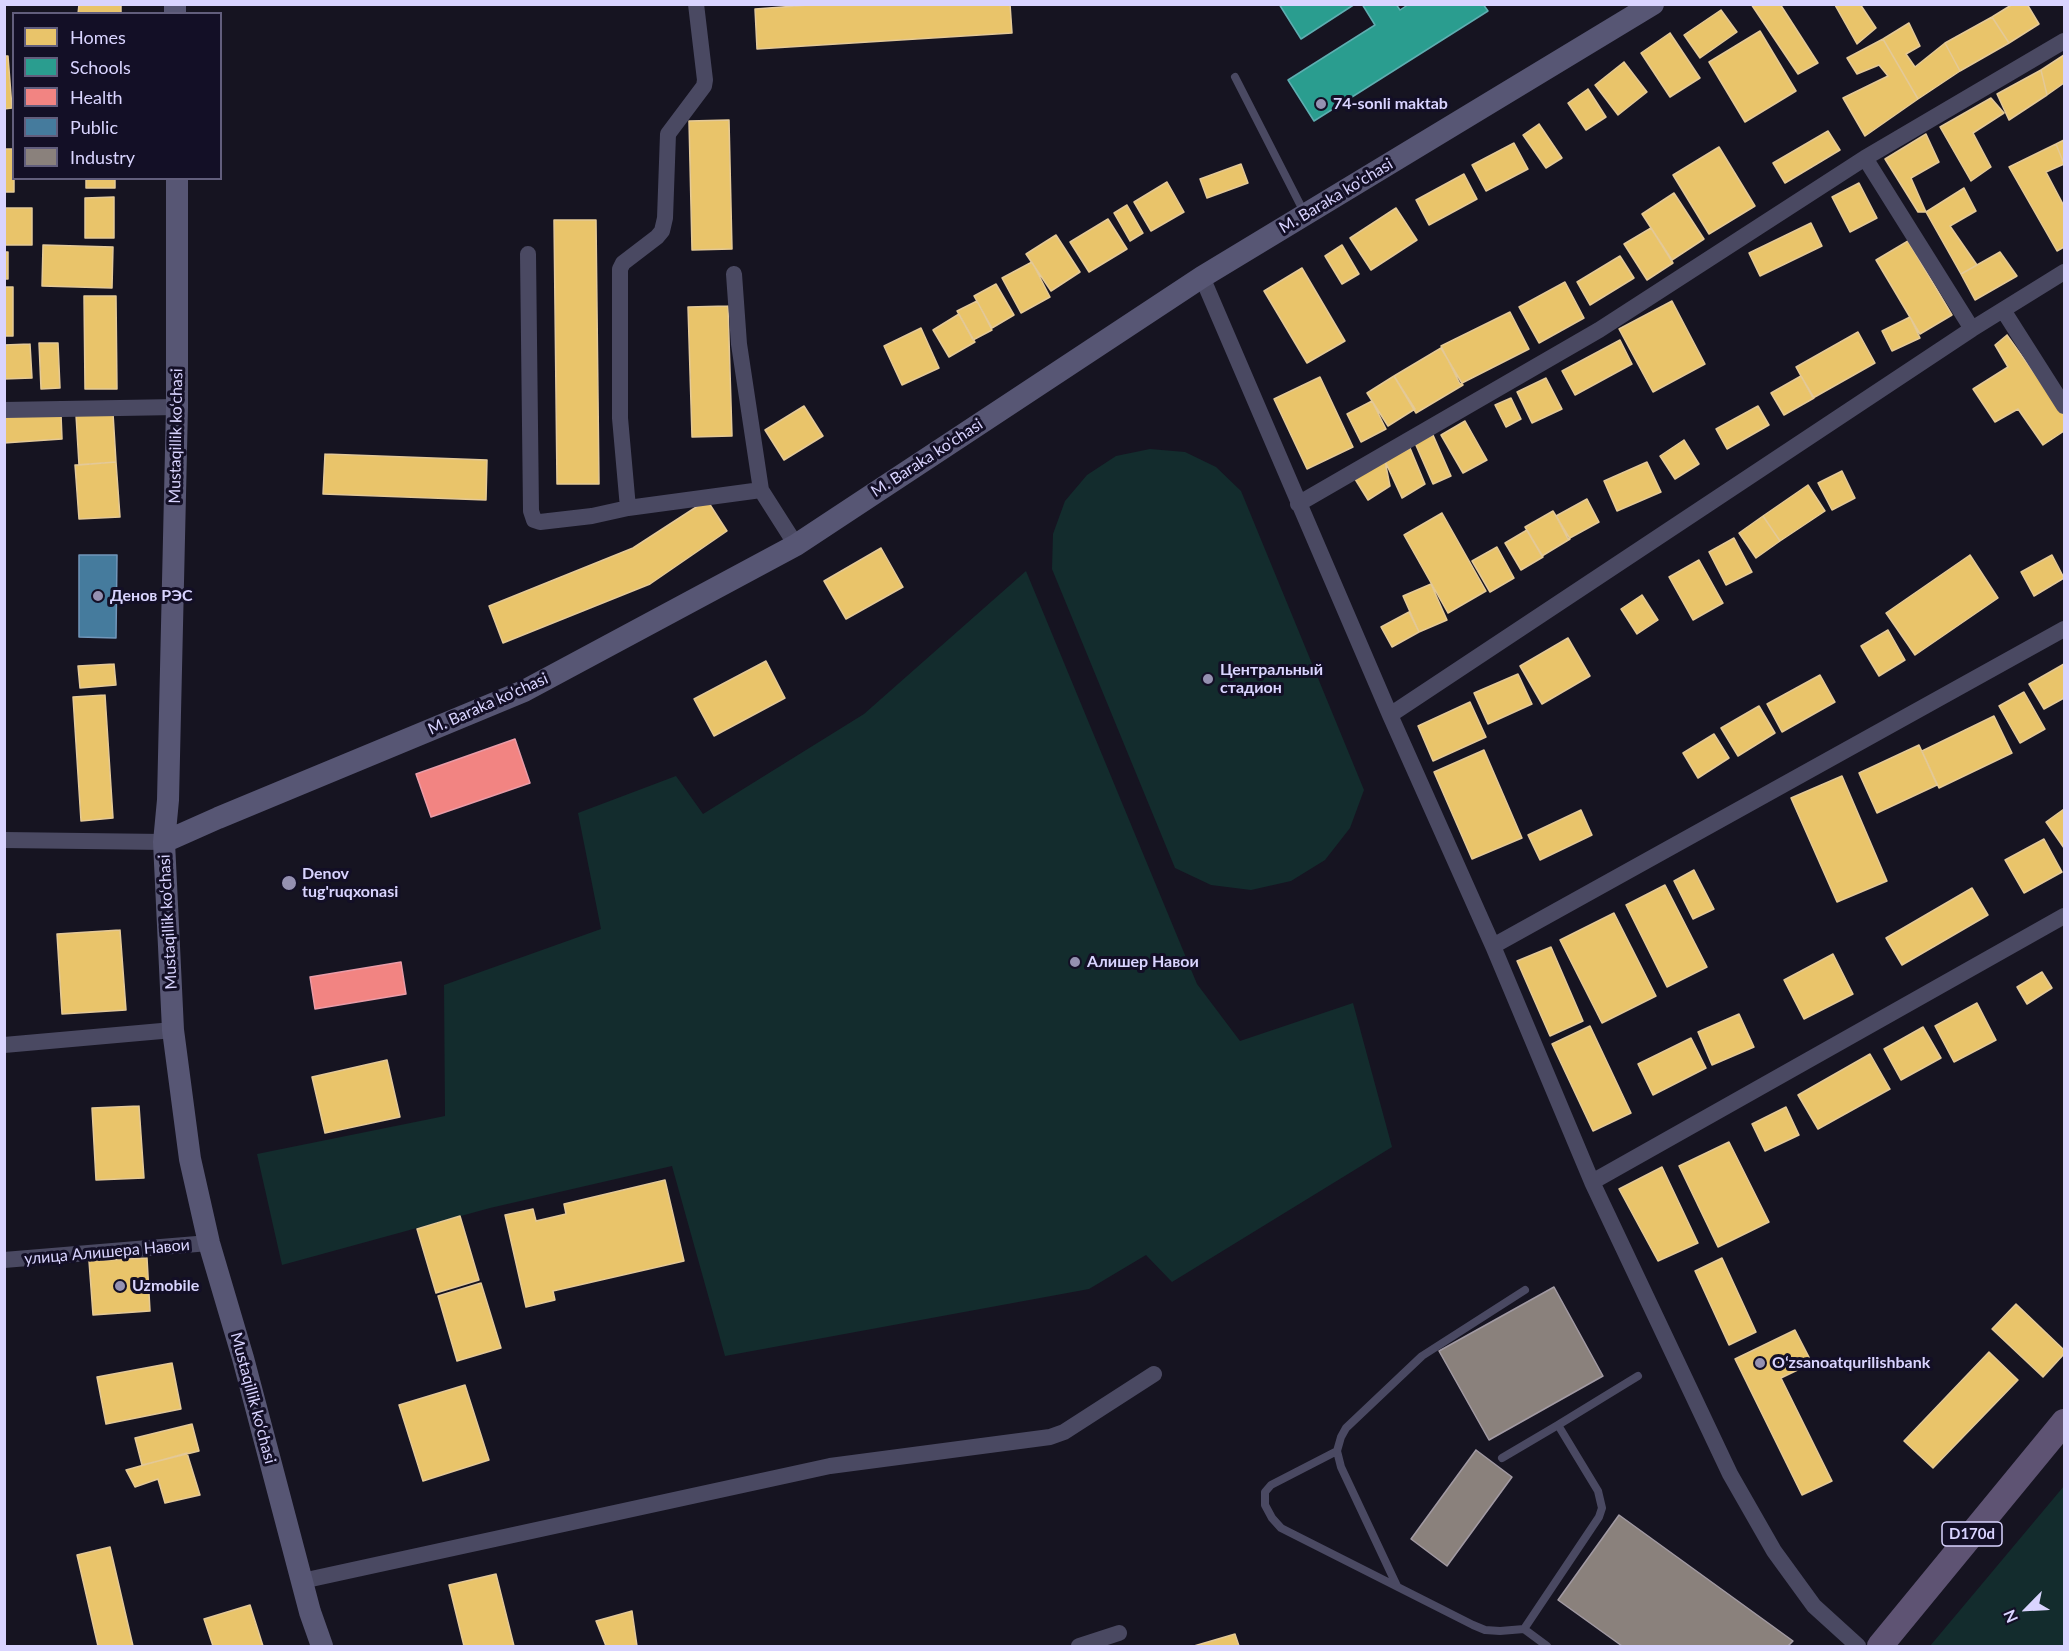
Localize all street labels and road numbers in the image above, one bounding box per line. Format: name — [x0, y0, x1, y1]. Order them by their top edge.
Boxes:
street label: M. Baraka ko'chasi — [1276, 154, 1396, 238]
street label: Mustaqillik ko‘chasi — [165, 368, 187, 504]
street label: M. Baraka ko'chasi — [868, 415, 986, 501]
street label: M. Baraka ko'chasi — [425, 669, 551, 739]
street label: Mustaqillik ko‘chasi — [155, 854, 181, 990]
street label: улица Алишера Навои — [23, 1235, 191, 1269]
street label: Mustaqillik ko‘chasi — [226, 1330, 280, 1466]
road number: D170d — [1942, 1522, 2002, 1546]

